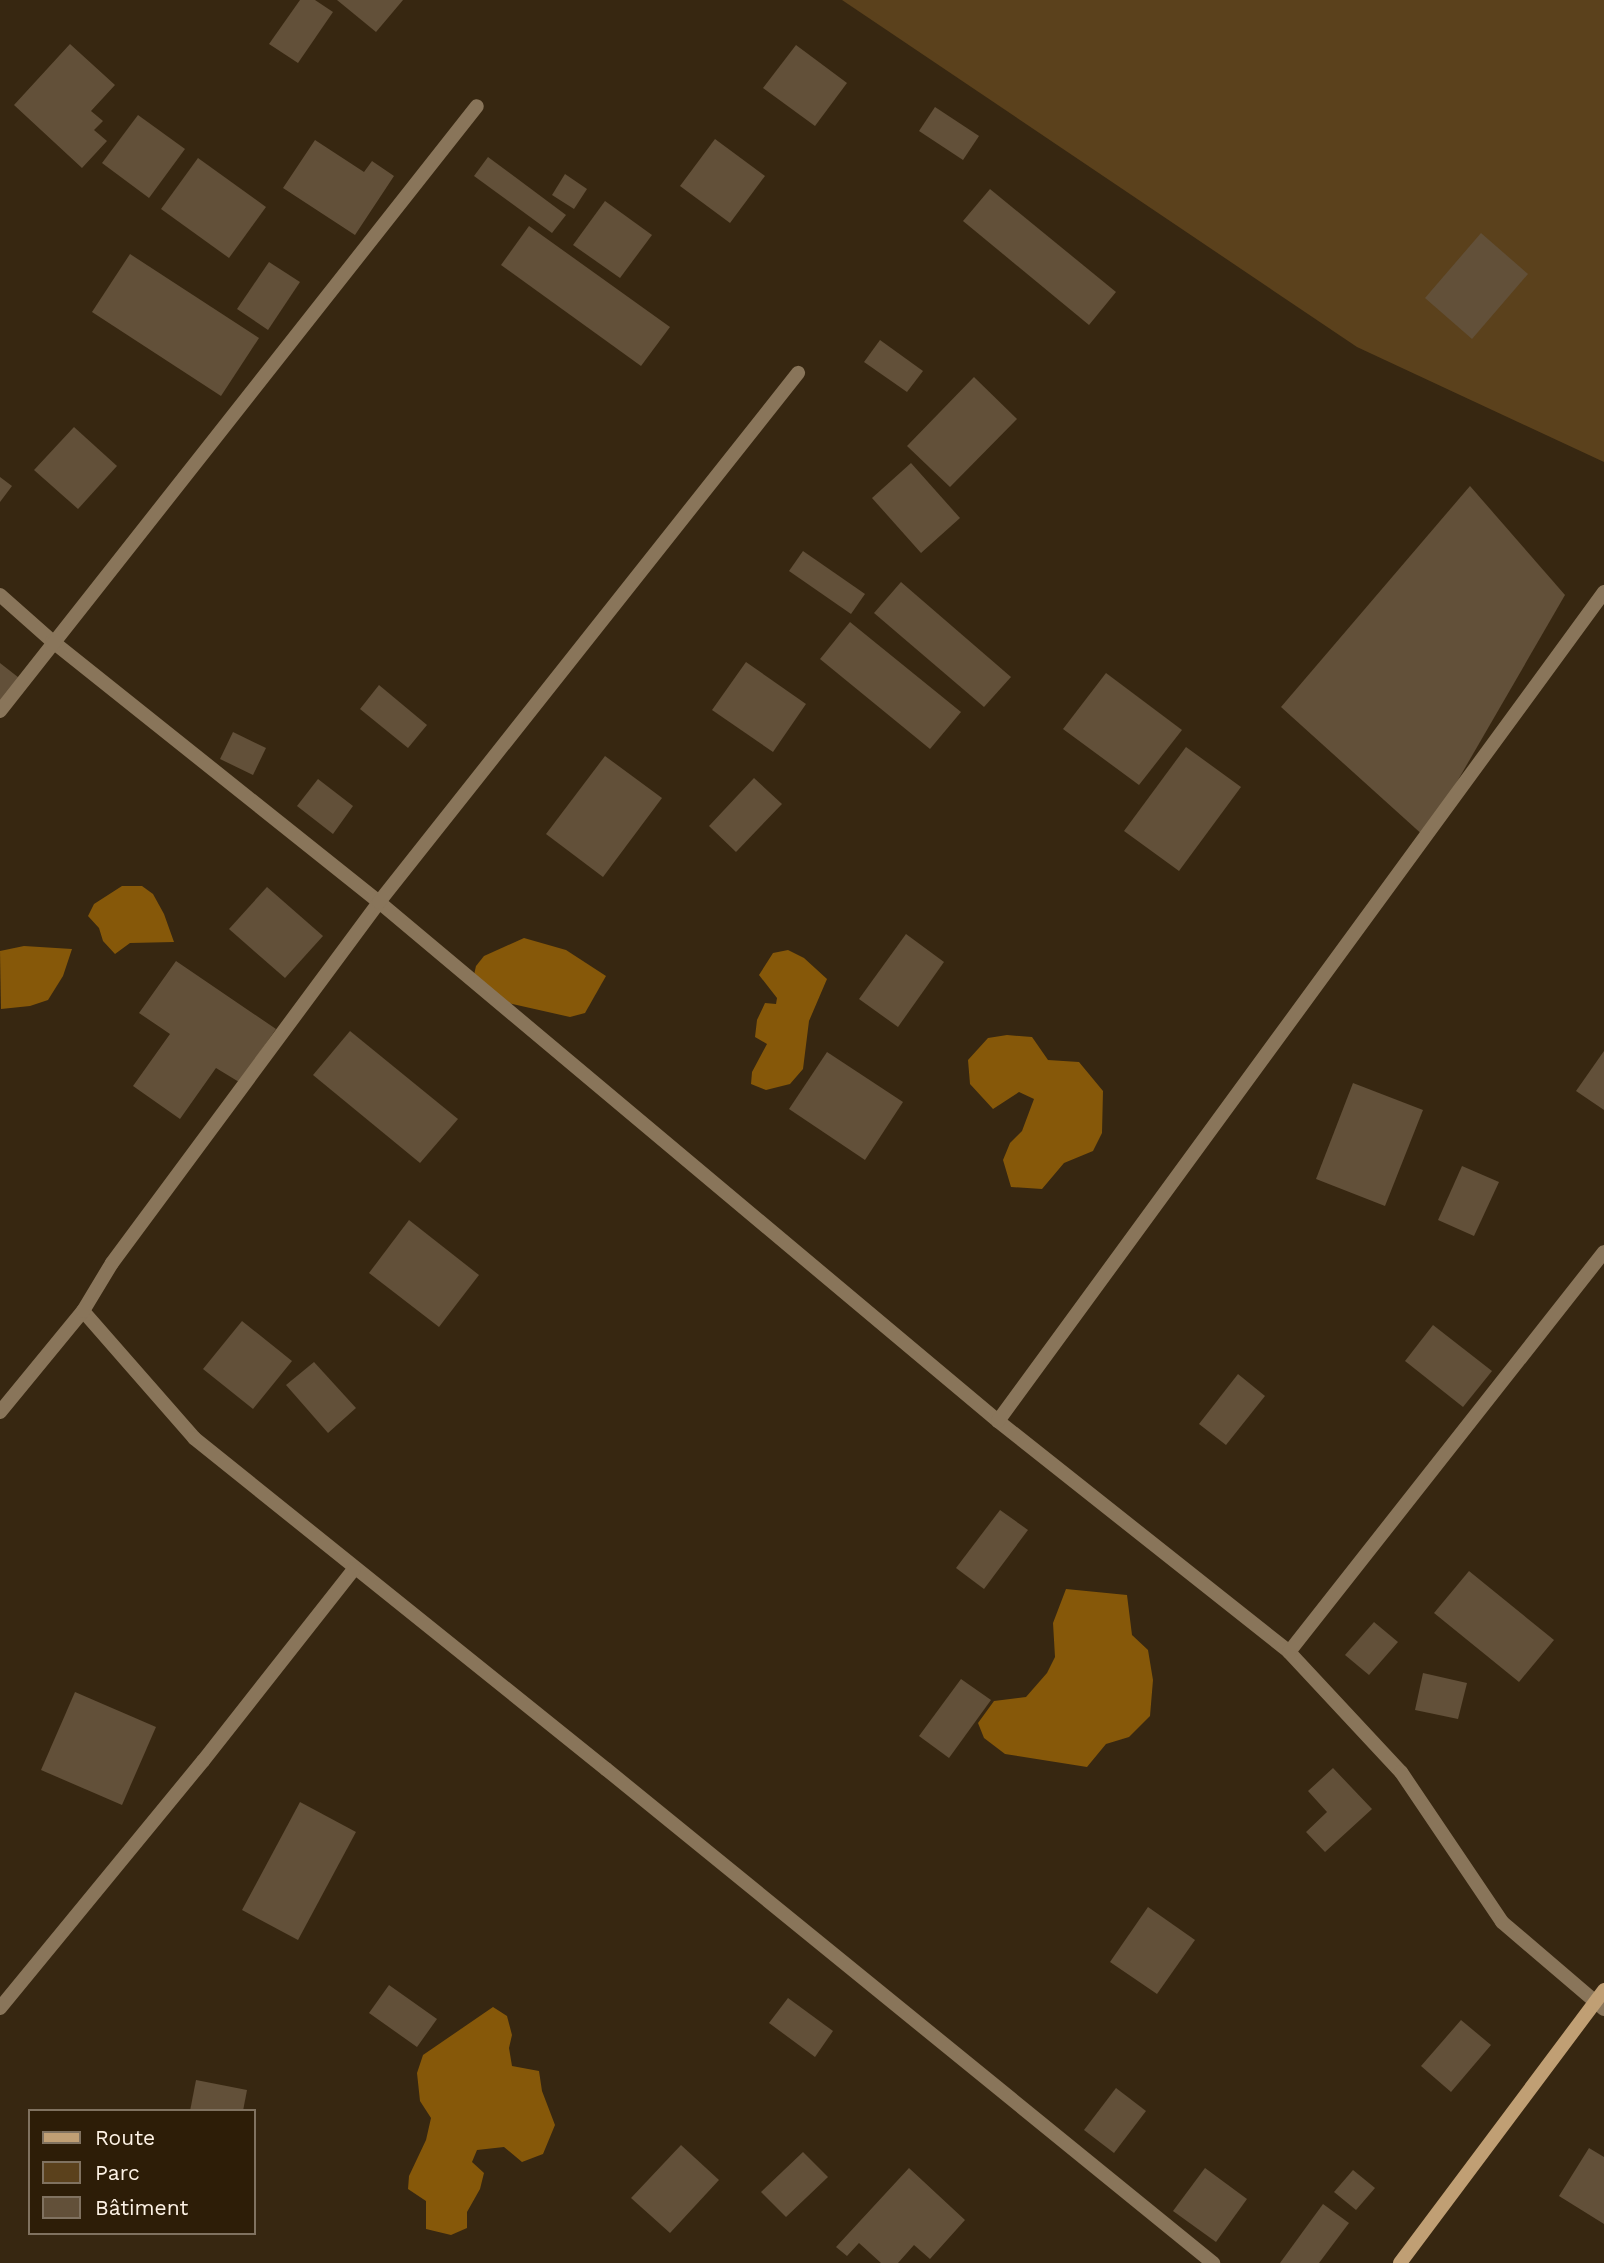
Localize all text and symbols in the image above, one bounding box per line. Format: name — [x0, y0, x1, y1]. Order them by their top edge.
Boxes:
legend — [28, 2109, 256, 2235]
text: Route — [95, 2125, 155, 2150]
text: Parc — [95, 2160, 140, 2185]
text: Bâtiment — [95, 2195, 188, 2220]

